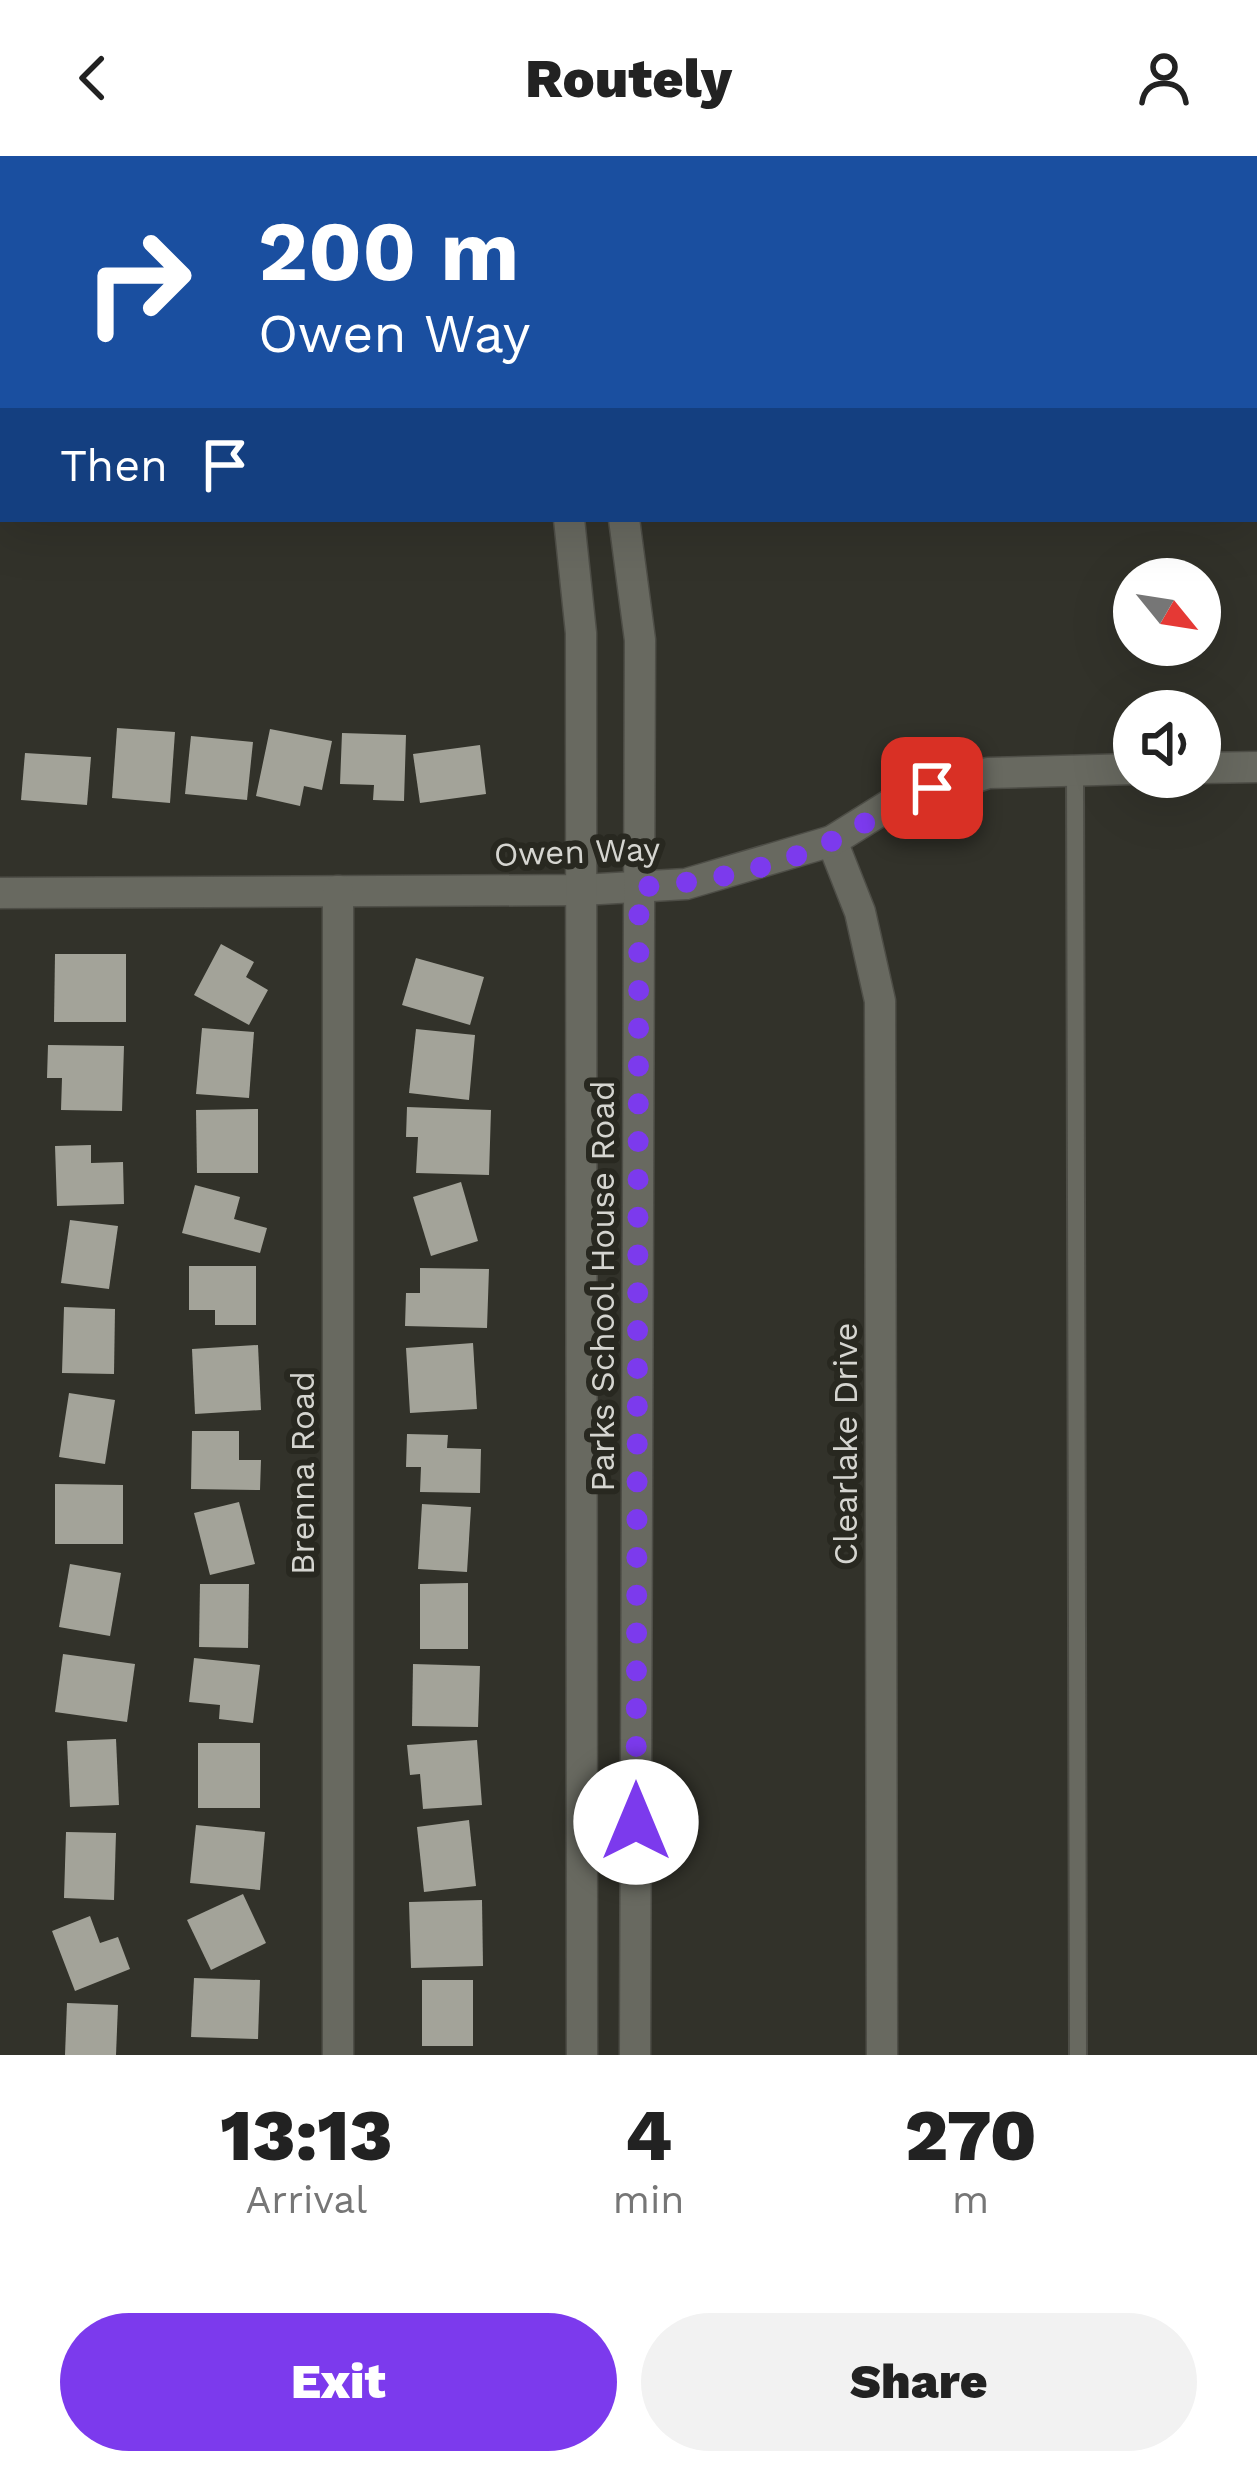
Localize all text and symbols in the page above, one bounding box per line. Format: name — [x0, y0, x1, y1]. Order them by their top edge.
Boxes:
icon: back — [60, 45, 126, 111]
icon: person — [1131, 45, 1197, 111]
text: Routely — [525, 47, 732, 110]
text: 200 m — [258, 202, 519, 300]
icon: right — [60, 204, 216, 360]
text: Owen Way — [258, 302, 530, 365]
icon: arrive — [192, 432, 258, 498]
text: Then — [60, 439, 168, 492]
north arrow — [1113, 558, 1221, 666]
map controls — [1113, 558, 1221, 798]
button: sound — [1113, 690, 1221, 798]
pin — [881, 737, 983, 839]
icon: arrive — [899, 755, 965, 821]
street label: Owen Way — [493, 829, 661, 874]
street label: Parks School House Road — [583, 1080, 622, 1492]
street label: Clearlake Drive — [826, 1322, 865, 1566]
street label: Brenna Road — [283, 1371, 322, 1575]
position arrow — [573, 1759, 699, 1885]
text: 13:13 — [220, 2093, 392, 2177]
text: 4 — [625, 2093, 672, 2177]
text: 270 — [905, 2093, 1037, 2177]
text: Arrival — [246, 2177, 367, 2222]
text: min — [613, 2177, 684, 2222]
text: m — [952, 2177, 989, 2222]
button: Exit — [60, 2313, 617, 2451]
button: Share — [641, 2313, 1197, 2451]

